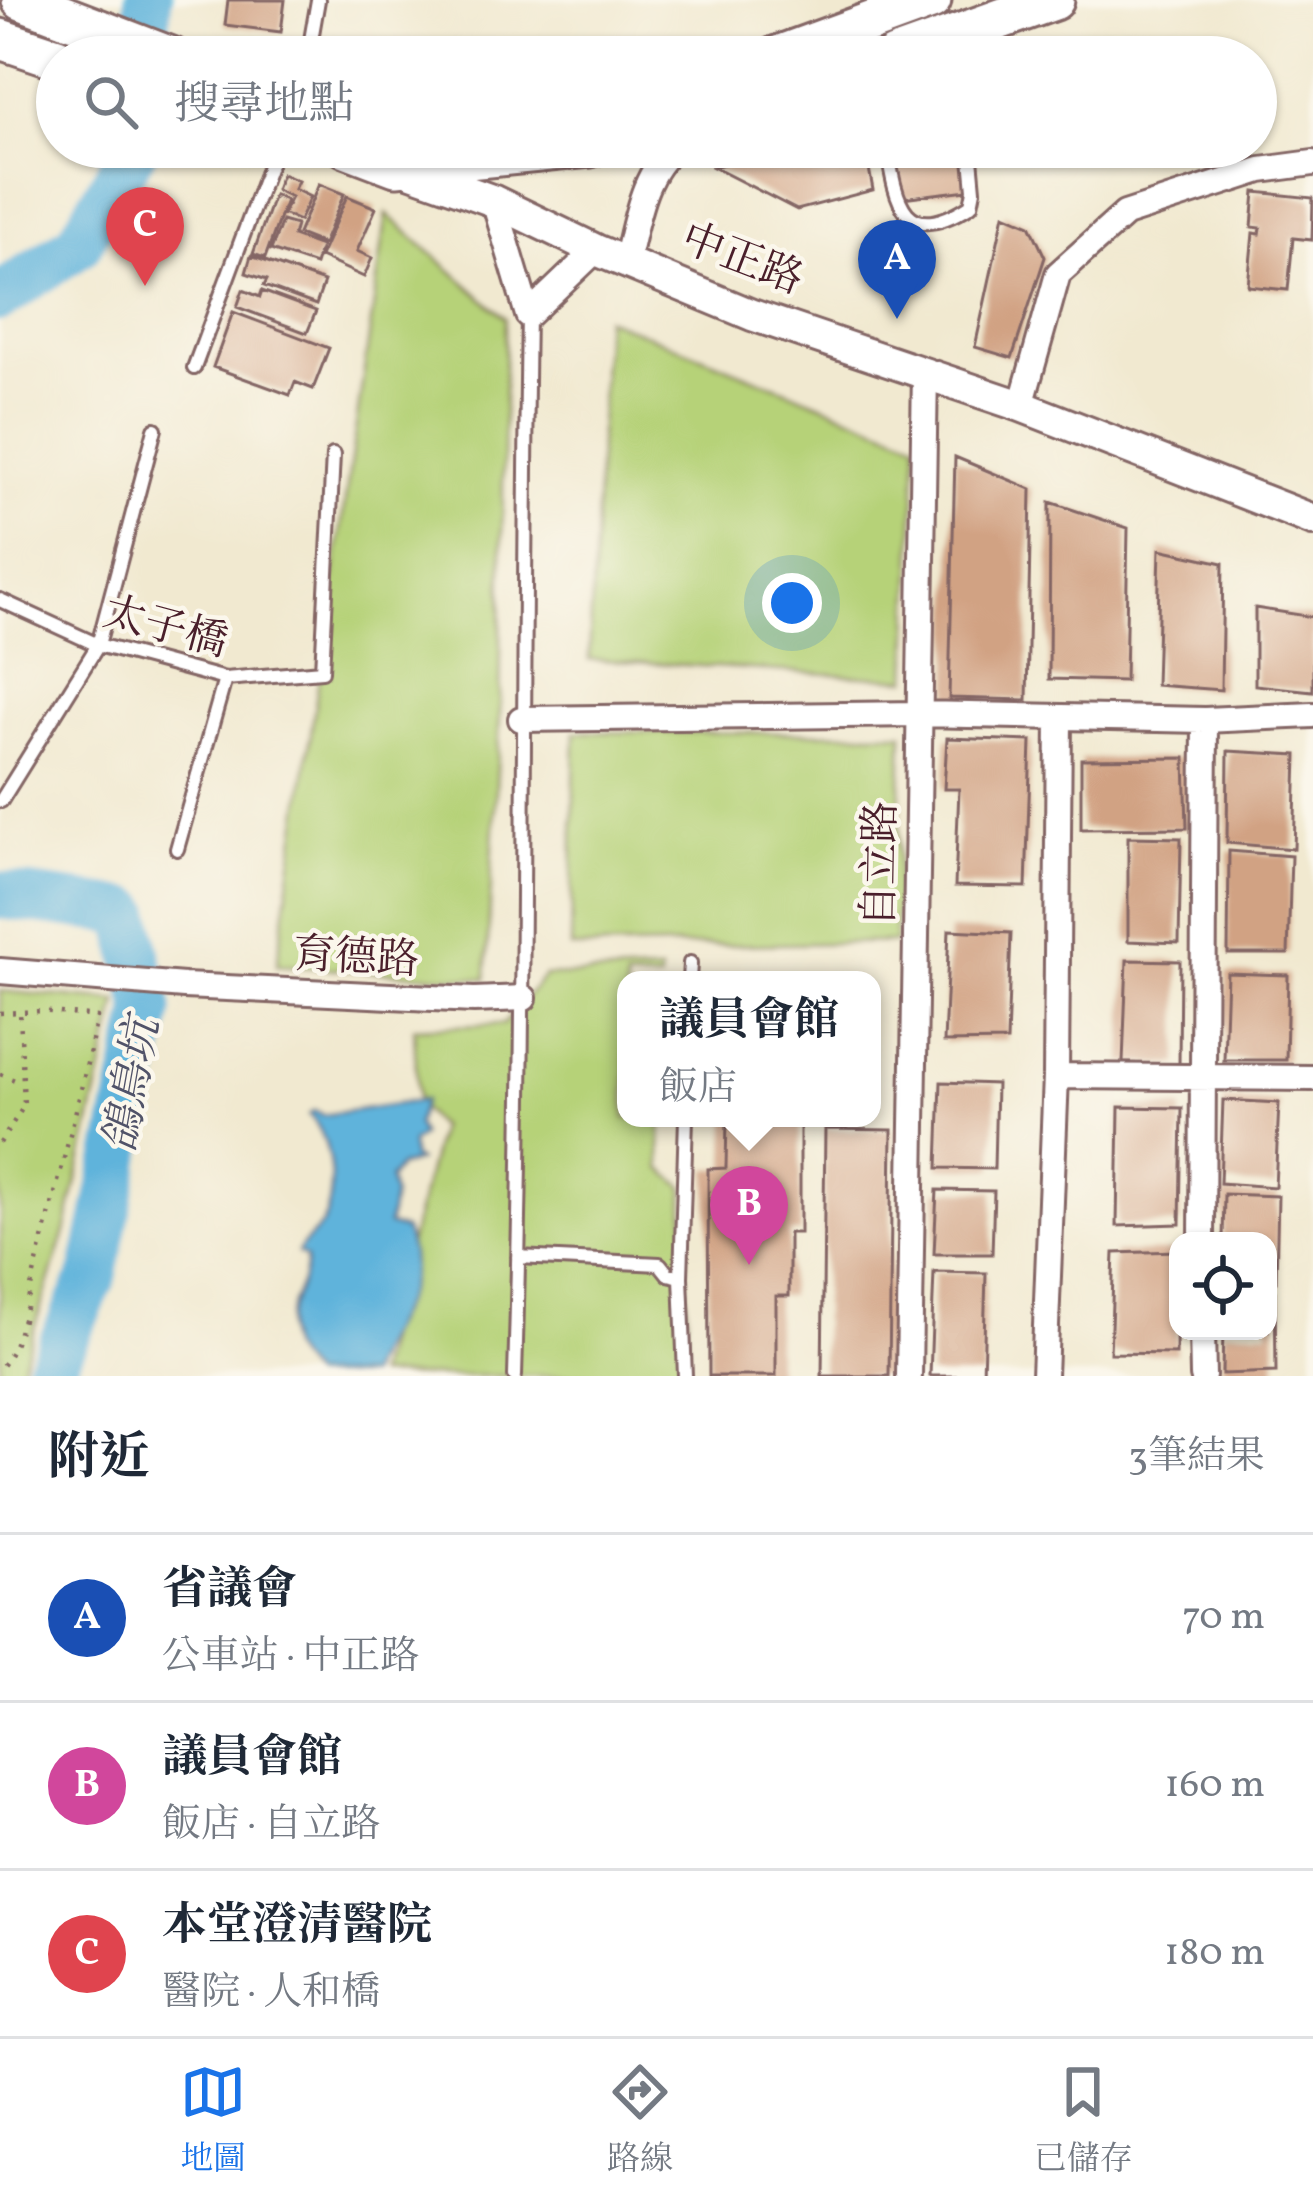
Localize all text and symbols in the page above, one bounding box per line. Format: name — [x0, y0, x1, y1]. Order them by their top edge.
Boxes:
search box — [36, 36, 1277, 168]
icon: search — [78, 69, 144, 135]
text: 搜尋地點 — [174, 75, 354, 138]
pin: C — [106, 187, 184, 286]
street label: 中正路 — [672, 211, 811, 311]
pin: A — [858, 220, 936, 319]
your location — [762, 573, 822, 633]
street label: 太子橋 — [96, 585, 233, 674]
street label: 自立路 — [852, 801, 913, 928]
street label: 育德路 — [291, 927, 420, 992]
popup — [617, 971, 881, 1127]
text: 議員會館 — [659, 991, 839, 1054]
water label: 鴿鳥坑 — [92, 1008, 178, 1158]
text: 飯店 — [659, 1062, 737, 1116]
pin: B — [710, 1166, 788, 1265]
map controls — [1169, 1232, 1277, 1340]
button: locate — [1169, 1232, 1277, 1340]
text: 附近 — [48, 1424, 150, 1495]
text: 3筆結果 — [1128, 1431, 1265, 1485]
text: 省議會 — [162, 1560, 297, 1623]
text: A — [73, 1591, 101, 1645]
text: 70 m — [1182, 1591, 1265, 1645]
text: 公車站 · 中正路 — [162, 1631, 419, 1685]
text: 議員會館 — [162, 1728, 342, 1791]
text: B — [74, 1759, 100, 1813]
text: 160 m — [1164, 1759, 1265, 1813]
text: 飯店 · 自立路 — [162, 1799, 380, 1853]
text: 本堂澄清醫院 — [162, 1896, 432, 1959]
text: C — [74, 1927, 100, 1981]
text: 180 m — [1164, 1927, 1265, 1981]
text: 醫院 · 人和橋 — [162, 1967, 380, 2021]
tab: 地圖 — [180, 2059, 246, 2184]
tab: 路線 — [607, 2059, 673, 2184]
tab: 已儲存 — [1034, 2059, 1133, 2184]

